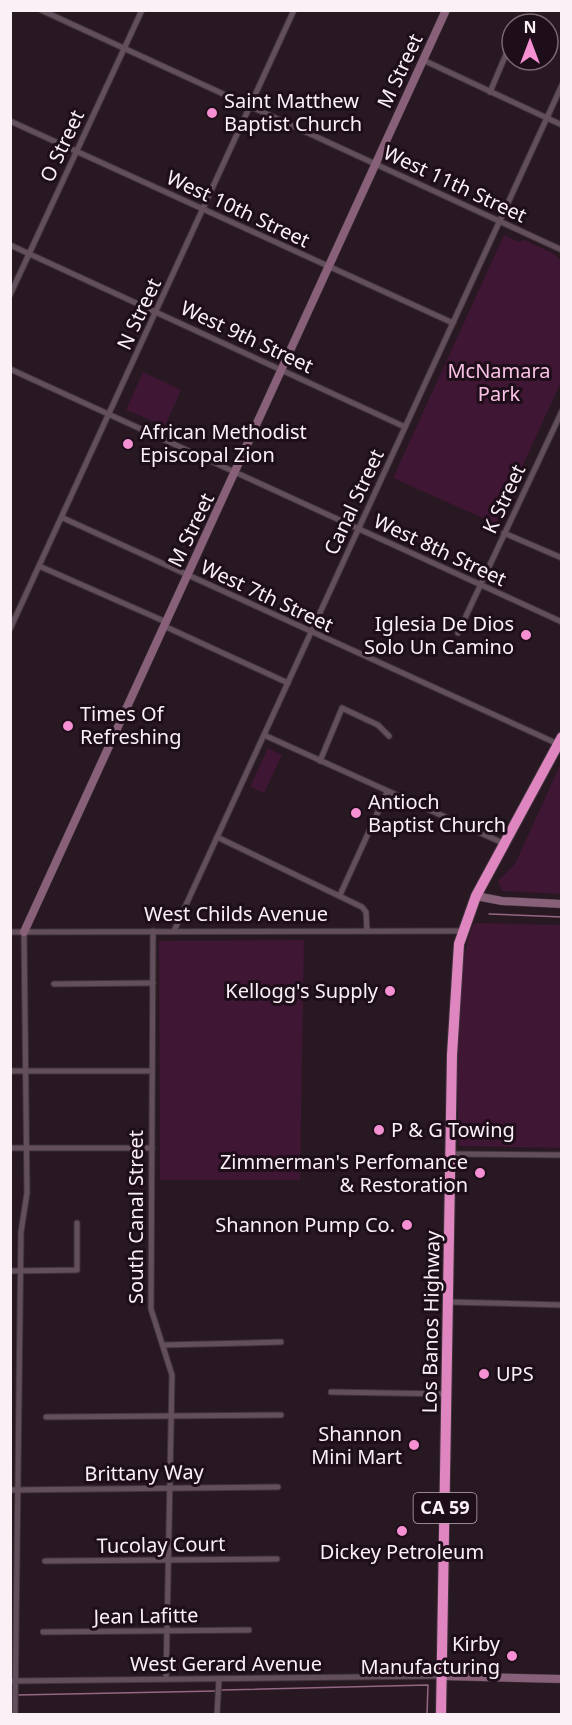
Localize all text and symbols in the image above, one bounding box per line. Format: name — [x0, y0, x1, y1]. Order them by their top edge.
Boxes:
north arrow — [500, 12, 560, 72]
text: N — [523, 16, 537, 38]
street label: M Street — [371, 29, 429, 112]
place label: Saint Matthew Baptist Church — [224, 87, 362, 137]
street label: O Street — [33, 105, 90, 186]
marker: Saint Matthew Baptist Church — [205, 106, 219, 120]
street label: West 11th Street — [379, 139, 531, 229]
street label: West 10th Street — [162, 164, 314, 254]
street label: N Street — [110, 274, 167, 354]
street label: West 9th Street — [176, 294, 318, 379]
park label: McNamara Park — [447, 357, 551, 407]
place label: African Methodist Episcopal Zion — [140, 418, 307, 468]
marker: African Methodist Episcopal Zion — [121, 437, 135, 451]
street label: Canal Street — [317, 445, 390, 559]
street label: K Street — [476, 460, 531, 538]
street label: M Street — [161, 488, 220, 571]
street label: West 8th Street — [369, 507, 511, 592]
street label: West 7th Street — [196, 553, 338, 638]
place label: Iglesia De Dios Solo Un Camino — [364, 610, 514, 660]
marker: Iglesia De Dios Solo Un Camino — [519, 628, 533, 642]
place label: Times Of Refreshing — [80, 700, 182, 750]
marker: Times Of Refreshing — [61, 719, 75, 733]
place label: Antioch Baptist Church — [368, 788, 506, 838]
marker: Antioch Baptist Church — [349, 806, 363, 820]
street label: West Childs Avenue — [144, 900, 328, 927]
place label: Kellogg's Supply — [225, 977, 379, 1004]
marker: Kellogg's Supply — [383, 984, 397, 998]
place label: P & G Towing — [391, 1116, 515, 1143]
marker: P & G Towing — [372, 1123, 386, 1137]
street label: South Canal Street — [122, 1130, 149, 1304]
place label: Zimmerman's Perfomance & Restoration — [220, 1148, 468, 1198]
marker: Zimmerman's Perfomance & Restoration — [473, 1166, 487, 1180]
place label: Shannon Pump Co. — [215, 1211, 395, 1238]
marker: Shannon Pump Co. — [400, 1218, 414, 1232]
street label: Los Banos Highway — [415, 1230, 446, 1414]
place label: UPS — [496, 1360, 534, 1387]
marker: UPS — [477, 1367, 491, 1381]
place label: Shannon Mini Mart — [311, 1420, 402, 1470]
marker: Shannon Mini Mart — [407, 1438, 421, 1452]
street label: Brittany Way — [84, 1458, 205, 1487]
road number: CA 59 — [414, 1493, 476, 1523]
marker: Dickey Petroleum — [395, 1524, 409, 1538]
street label: Tucolay Court — [96, 1530, 225, 1559]
place label: Dickey Petroleum — [320, 1538, 484, 1565]
street label: Jean Lafitte — [91, 1601, 199, 1630]
place label: Kirby Manufacturing — [361, 1630, 501, 1680]
marker: Kirby Manufacturing — [505, 1649, 519, 1663]
street label: West Gerard Avenue — [130, 1650, 322, 1677]

